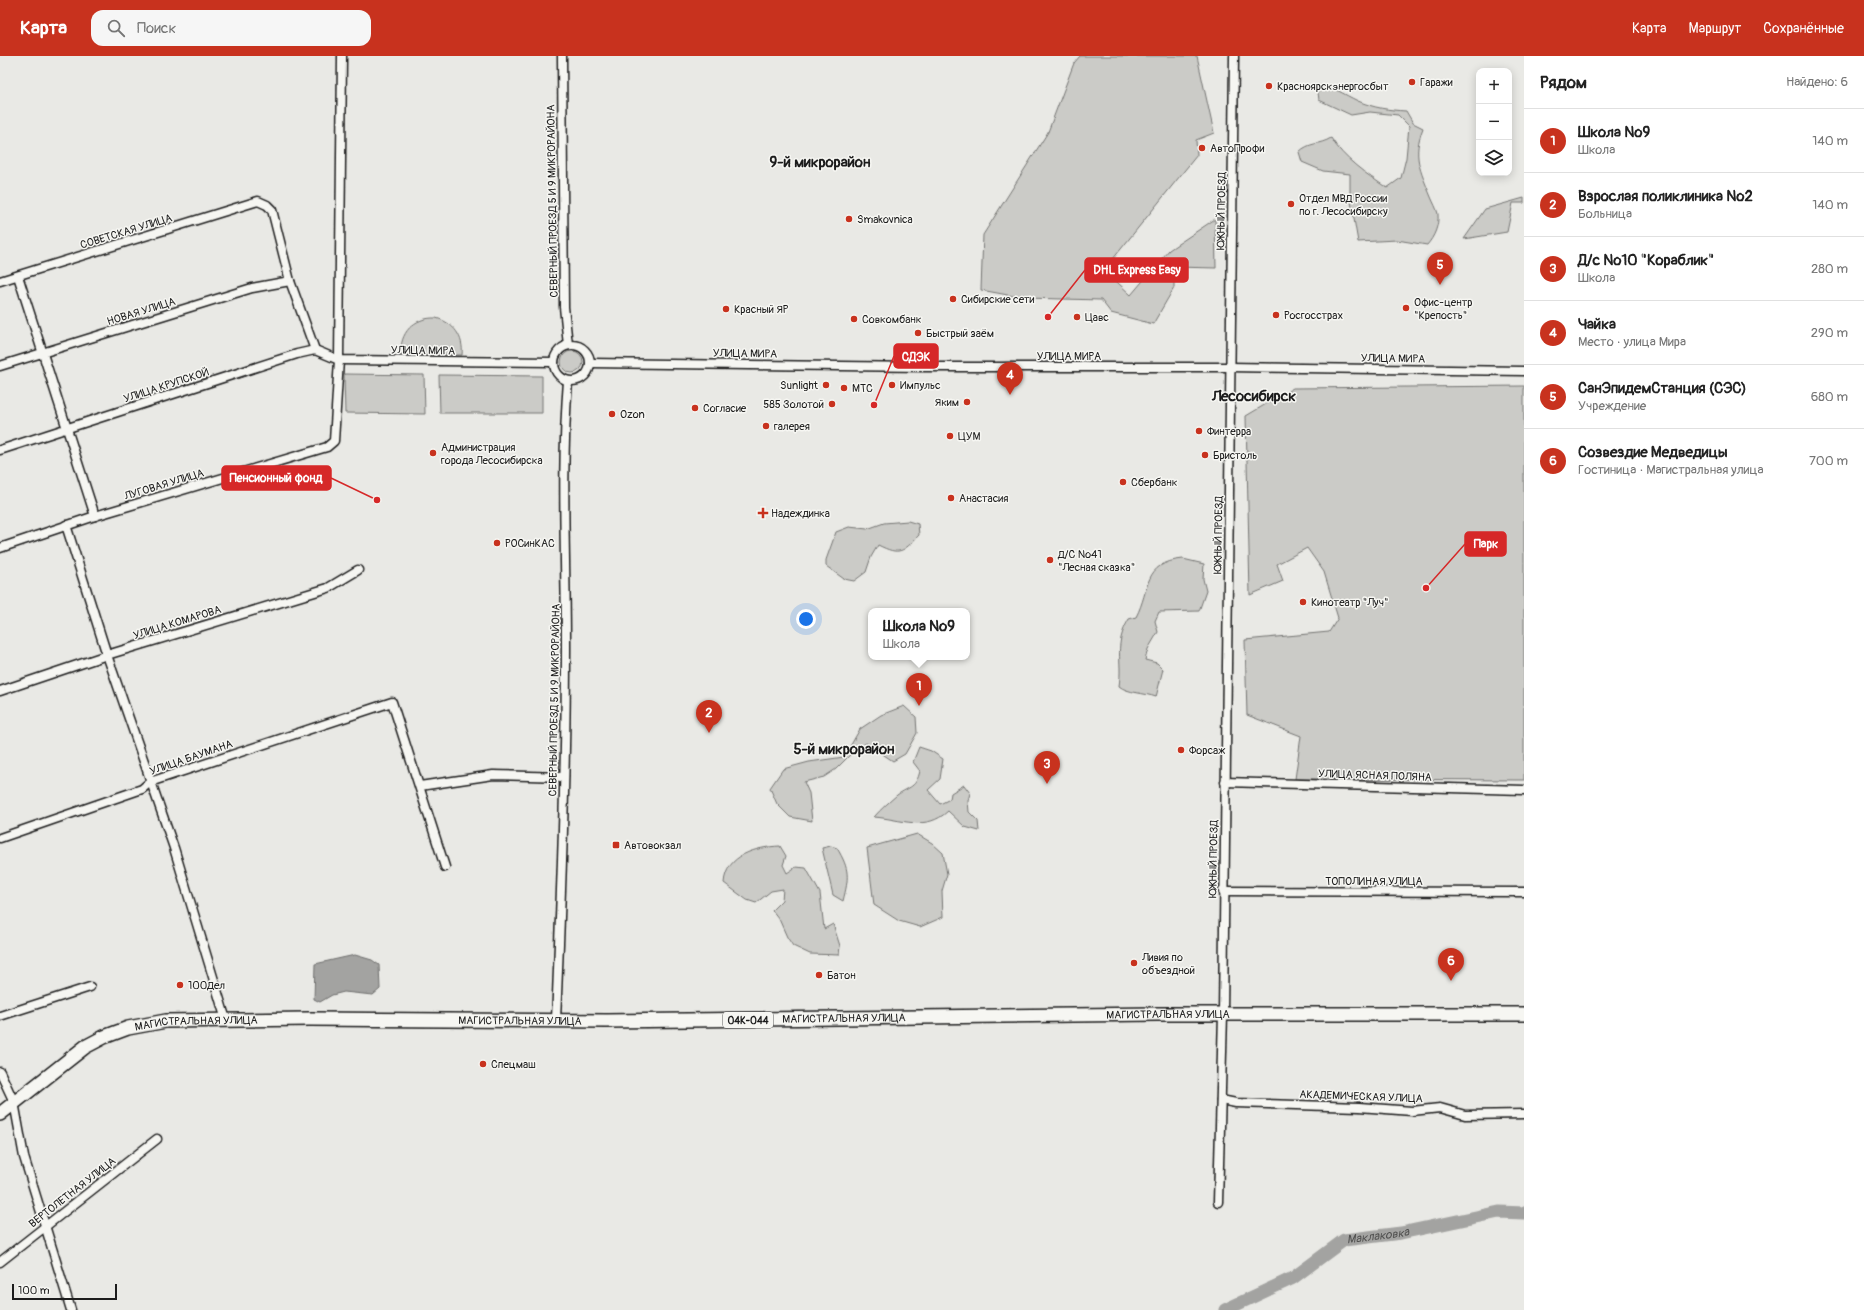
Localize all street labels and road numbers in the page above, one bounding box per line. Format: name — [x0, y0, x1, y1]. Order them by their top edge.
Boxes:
street label: СЕВЕРНЫЙ ПРОЕЗД 5 И 9 МИКРОРАЙОНА — [544, 104, 561, 298]
street label: ЮЖНЫЙ ПРОЕЗД — [1214, 172, 1229, 250]
street label: СОВЕТСКАЯ УЛИЦА — [79, 211, 174, 252]
street label: НОВАЯ УЛИЦА — [105, 295, 177, 328]
street label: УЛИЦА МИРА — [391, 343, 455, 358]
street label: УЛИЦА МИРА — [713, 346, 777, 361]
street label: УЛИЦА МИРА — [1037, 350, 1101, 363]
street label: УЛИЦА МИРА — [1361, 351, 1425, 366]
street label: УЛИЦА КРУПСКОЙ — [122, 365, 211, 405]
street label: ЛУГОВАЯ УЛИЦА — [122, 466, 205, 503]
street label: ЮЖНЫЙ ПРОЕЗД — [1211, 496, 1226, 574]
street label: УЛИЦА КОМАРОВА — [132, 603, 223, 642]
street label: СЕВЕРНЫЙ ПРОЕЗД 5 И 9 МИКРОРАЙОНА — [546, 603, 563, 797]
street label: УЛИЦА БАУМАНА — [148, 737, 234, 778]
street label: УЛИЦА ЯСНАЯ ПОЛЯНА — [1318, 767, 1432, 784]
street label: ЮЖНЫЙ ПРОЕЗД — [1206, 820, 1221, 898]
street label: ТОПОЛИНАЯ УЛИЦА — [1325, 875, 1423, 888]
street label: МАГИСТРАЛЬНАЯ УЛИЦА — [1106, 1008, 1230, 1022]
street label: МАГИСТРАЛЬНАЯ УЛИЦА — [782, 1011, 906, 1026]
road number: 04К-044 — [723, 1012, 773, 1028]
street label: МАГИСТРАЛЬНАЯ УЛИЦА — [134, 1014, 258, 1034]
street label: МАГИСТРАЛЬНАЯ УЛИЦА — [458, 1014, 582, 1028]
street label: АКАДЕМИЧЕСКАЯ УЛИЦА — [1299, 1088, 1423, 1105]
street label: ВЕРТОЛЕТНАЯ УЛИЦА — [26, 1154, 118, 1230]

